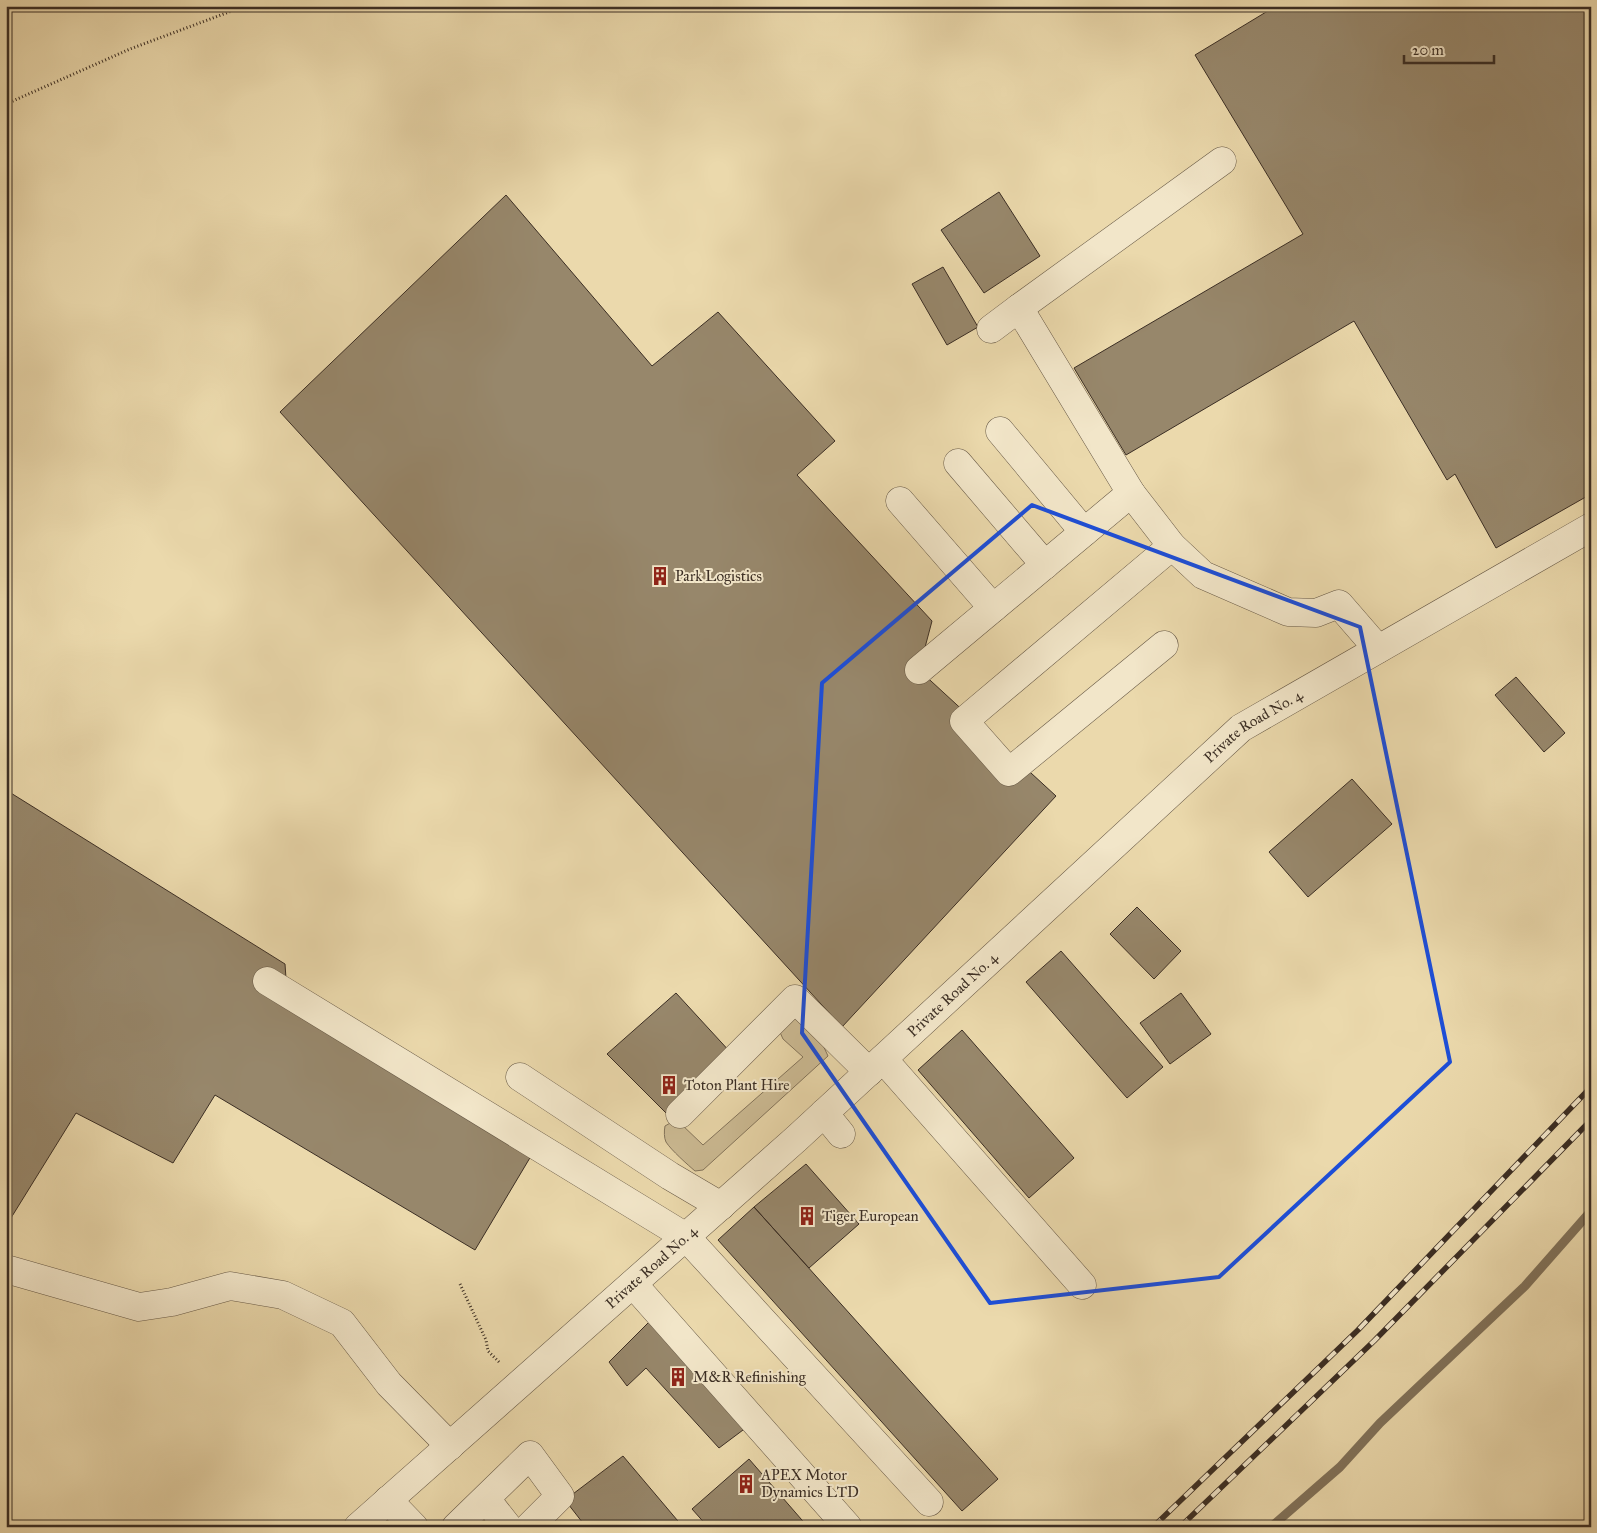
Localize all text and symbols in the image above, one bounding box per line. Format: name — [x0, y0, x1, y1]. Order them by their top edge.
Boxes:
scale bar — [1404, 32, 1494, 64]
text: 20 m — [1412, 41, 1444, 59]
building icon: Park Logistics — [649, 565, 671, 587]
place label: Park Logistics — [675, 567, 762, 585]
street label: Private Road No. 4 — [1200, 685, 1306, 767]
street label: Private Road No. 4 — [903, 948, 1002, 1041]
building icon: Toton Plant Hire — [658, 1074, 680, 1096]
place label: Toton Plant Hire — [684, 1076, 789, 1094]
building icon: Tiger European — [796, 1205, 818, 1227]
place label: Tiger European — [822, 1207, 919, 1225]
street label: Private Road No. 4 — [602, 1221, 701, 1312]
building icon: M&R Refinishing — [667, 1366, 689, 1388]
place label: M&R Refinishing — [693, 1368, 807, 1386]
place label: APEX Motor Dynamics LTD — [760, 1466, 859, 1501]
building icon: APEX Motor Dynamics LTD — [735, 1473, 757, 1495]

